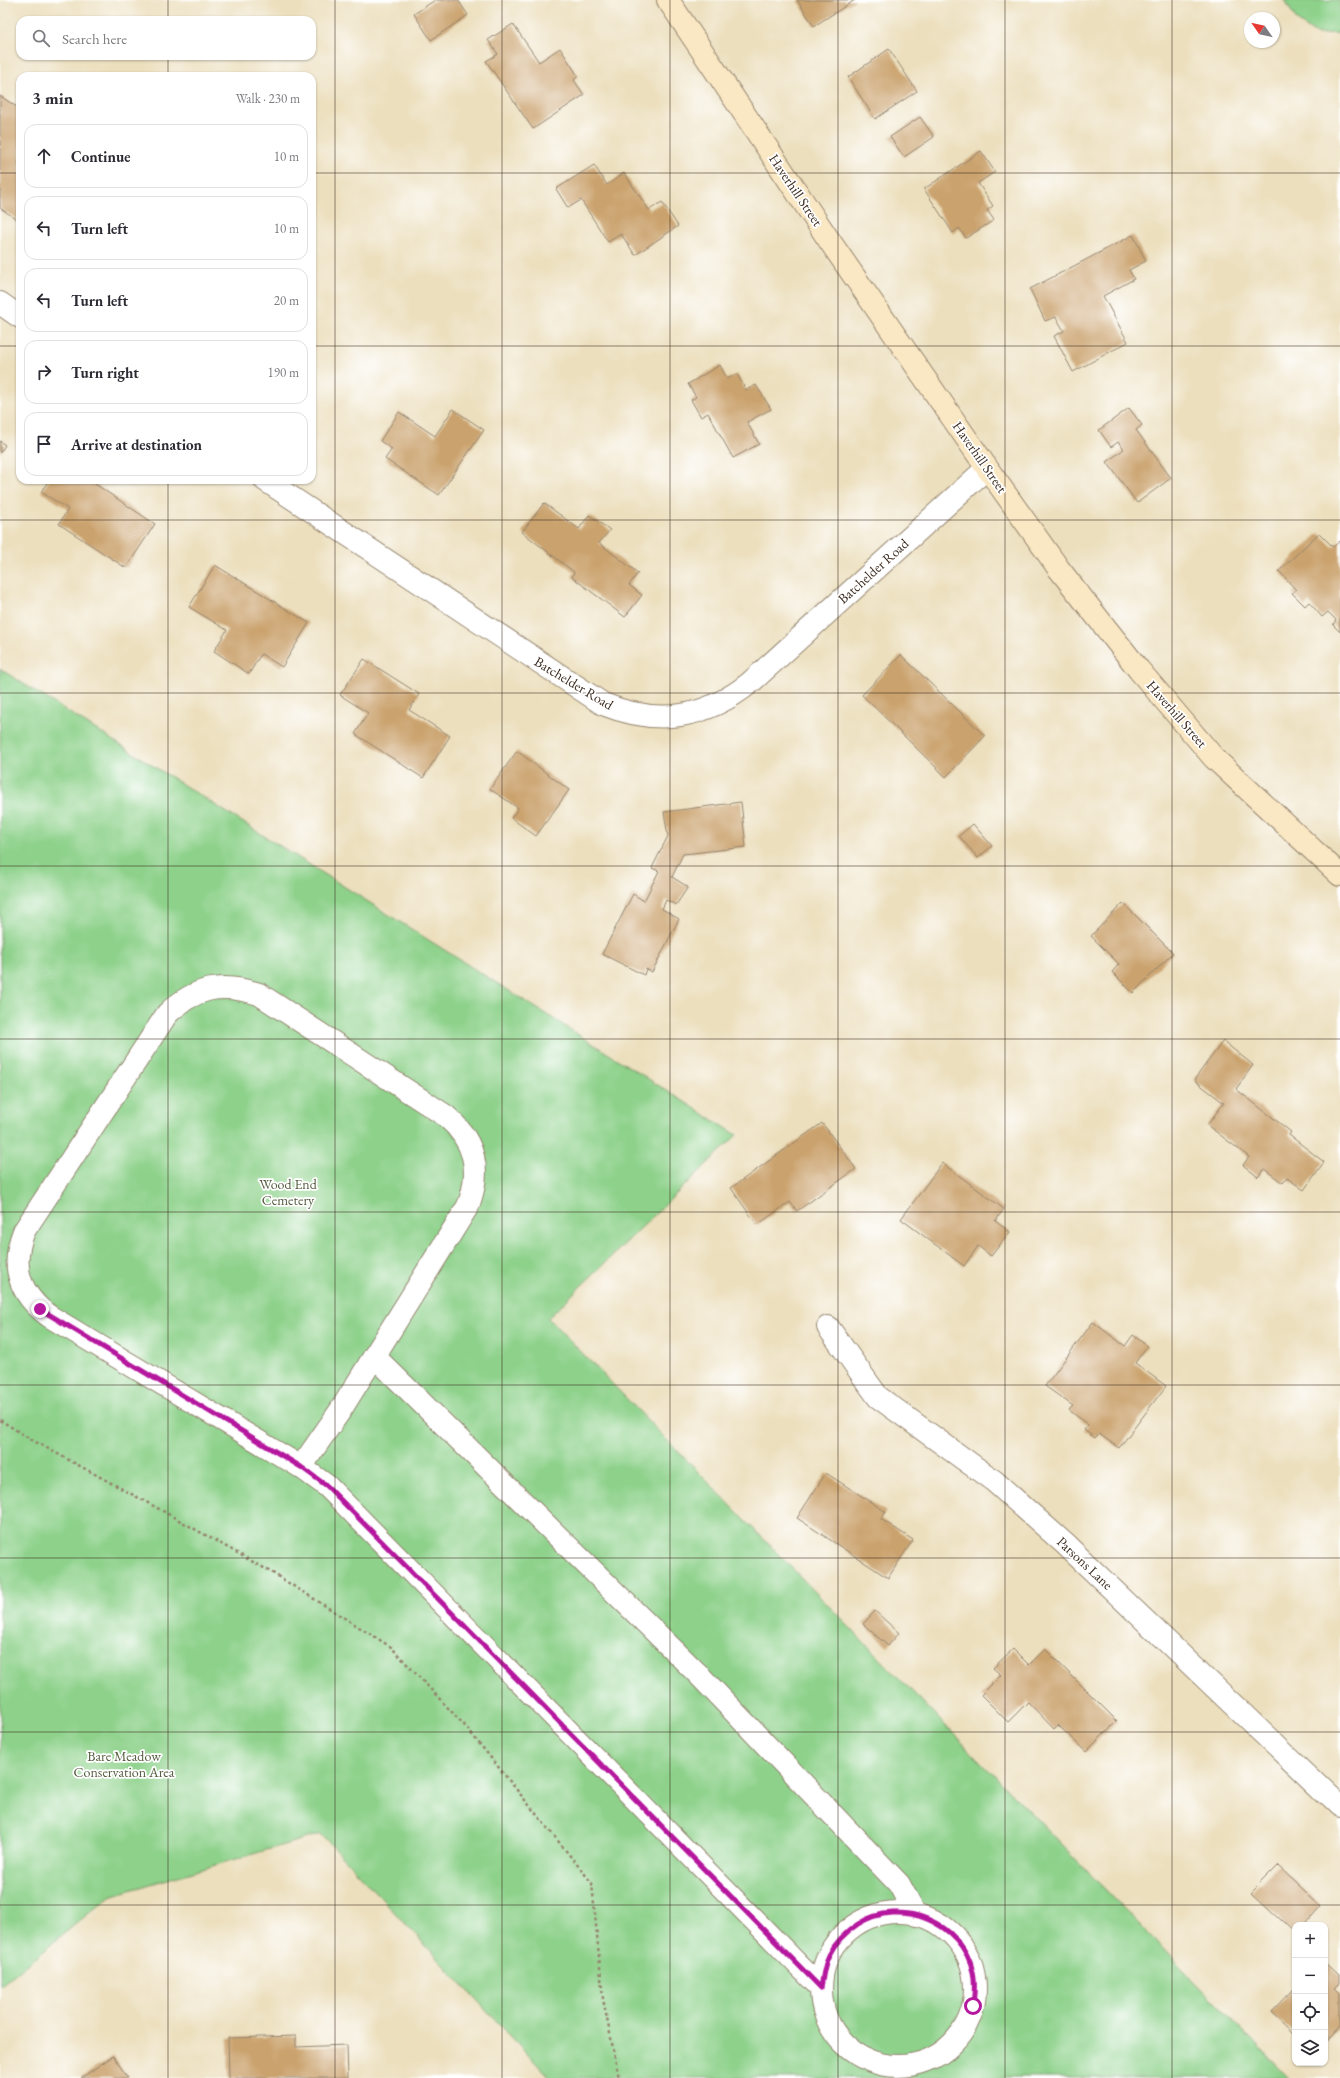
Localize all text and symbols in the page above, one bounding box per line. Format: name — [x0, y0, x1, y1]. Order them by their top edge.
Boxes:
north arrow — [1244, 12, 1280, 48]
search box — [16, 16, 316, 60]
icon: search — [30, 27, 52, 49]
text: Search here — [62, 29, 127, 48]
text: 3 min — [32, 87, 73, 109]
text: Walk · 230 m — [236, 90, 300, 107]
icon: ahead — [33, 145, 55, 167]
text: Continue — [71, 147, 131, 166]
text: 10 m — [274, 148, 299, 165]
street label: Haverhill Street — [765, 150, 827, 230]
icon: left — [33, 217, 55, 239]
text: Turn left — [71, 219, 128, 238]
text: 10 m — [274, 220, 299, 237]
icon: left — [33, 289, 55, 311]
text: Turn left — [71, 291, 128, 310]
text: 20 m — [274, 292, 299, 309]
icon: right — [33, 361, 55, 383]
text: Turn right — [71, 363, 139, 382]
text: 190 m — [268, 364, 299, 381]
street label: Haverhill Street — [949, 418, 1012, 497]
icon: arrive — [33, 433, 55, 455]
text: Arrive at destination — [71, 435, 202, 454]
street label: Batchelder Road — [834, 534, 913, 608]
street label: Batchelder Road — [531, 652, 618, 714]
street label: Haverhill Street — [1143, 677, 1212, 752]
park label: Wood End Cemetery — [259, 1175, 318, 1209]
route end — [31, 1300, 49, 1318]
street label: Parsons Lane — [1053, 1533, 1117, 1594]
park label: Bare Meadow Conservation Area — [74, 1747, 175, 1781]
map controls — [1292, 1922, 1328, 2066]
button: + — [1292, 1922, 1328, 1958]
button: − — [1292, 1958, 1328, 1994]
button: locate — [1292, 1994, 1328, 2030]
route start — [964, 1997, 982, 2015]
button: layers — [1292, 2030, 1328, 2066]

